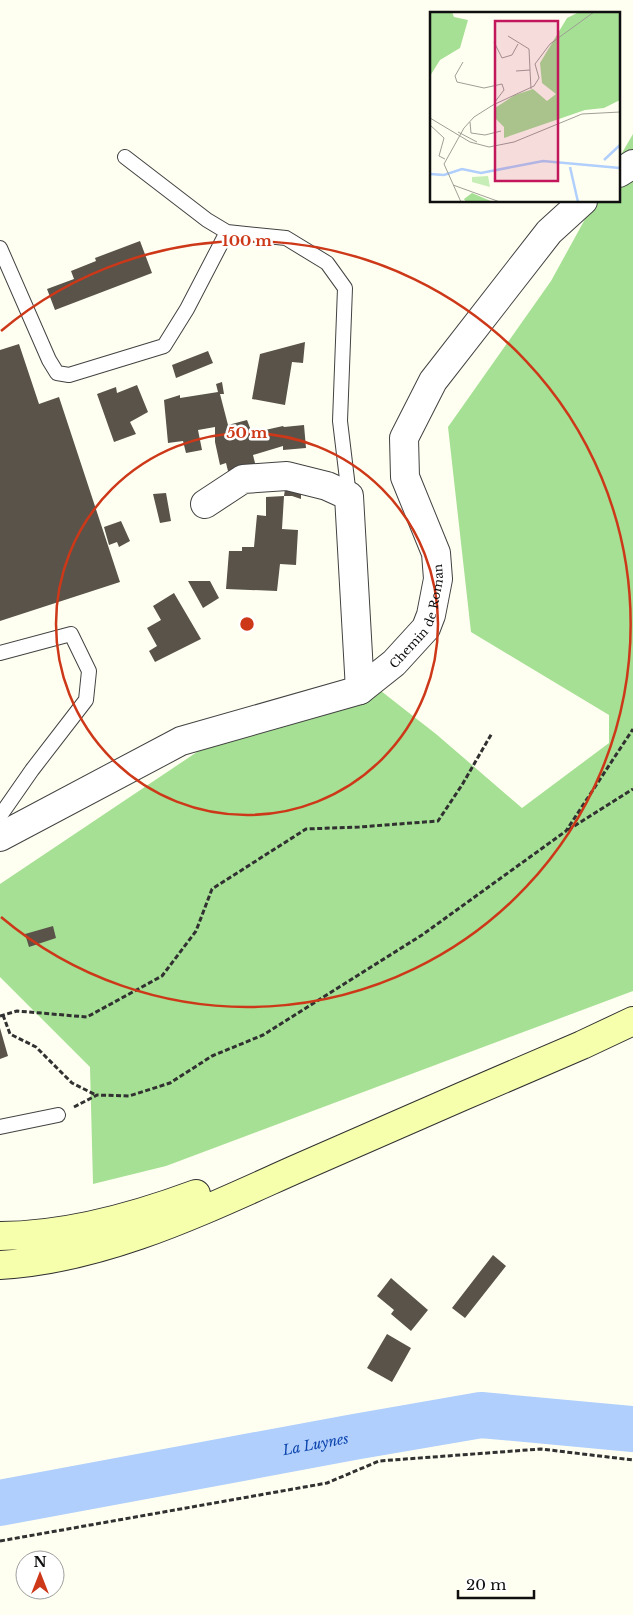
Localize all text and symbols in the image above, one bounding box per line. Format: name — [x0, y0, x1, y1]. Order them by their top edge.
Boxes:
inset map — [430, 12, 620, 202]
text: 100 m — [222, 231, 272, 250]
text: 50 m — [227, 423, 268, 442]
street label: Chemin de Roman — [386, 563, 445, 671]
centre of rings — [238, 615, 256, 633]
water label: La Luynes — [280, 1429, 350, 1459]
north arrow — [15, 1550, 65, 1600]
text: N — [33, 1553, 47, 1571]
scale bar — [458, 1568, 534, 1600]
text: 20 m — [466, 1575, 506, 1594]

